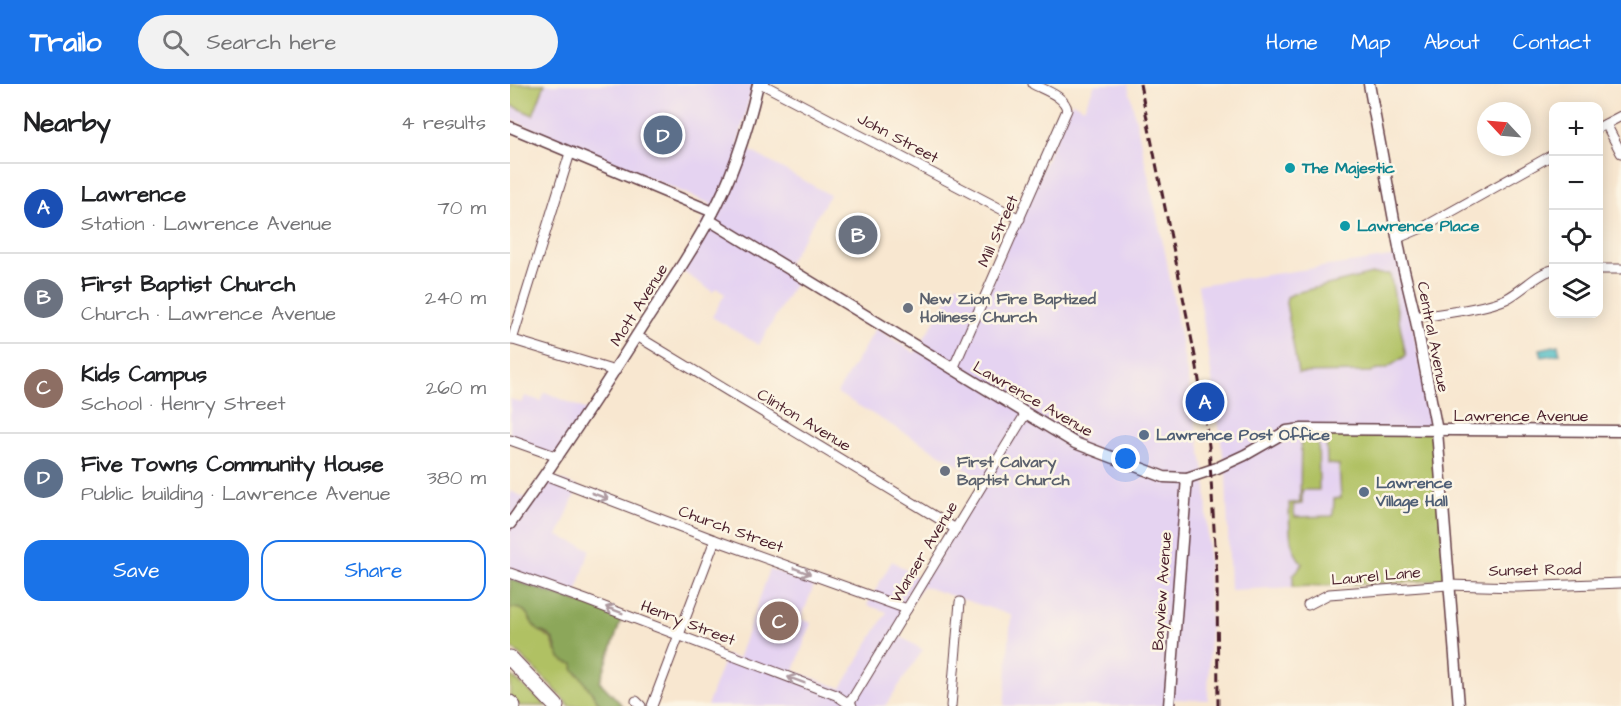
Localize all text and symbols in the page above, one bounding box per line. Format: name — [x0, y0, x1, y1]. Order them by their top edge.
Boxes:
search box — [138, 15, 558, 69]
text: Trailo — [30, 23, 102, 62]
icon: search — [159, 26, 192, 59]
text: Search here — [207, 27, 336, 58]
text: Home — [1266, 28, 1318, 57]
text: Map — [1351, 28, 1391, 57]
text: About — [1424, 28, 1480, 57]
text: Contact — [1513, 28, 1591, 57]
north arrow — [1477, 102, 1531, 156]
map controls — [1549, 102, 1603, 318]
button: + — [1549, 102, 1603, 156]
text: Nearby — [24, 105, 111, 141]
street label: John Street — [853, 107, 943, 169]
text: 4 results — [401, 109, 486, 137]
pin: D — [644, 112, 682, 158]
button: − — [1549, 156, 1603, 210]
place label: The Majestic — [1301, 157, 1396, 179]
marker: The Majestic — [1283, 161, 1297, 175]
text: Lawrence — [81, 179, 186, 210]
street label: Mill Street — [972, 191, 1024, 270]
text: A — [37, 194, 50, 222]
text: 70 m — [438, 194, 486, 222]
text: Station · Lawrence Avenue — [81, 210, 332, 238]
button: locate — [1549, 210, 1603, 264]
pin: B — [838, 212, 878, 258]
place label: Lawrence Place — [1357, 215, 1480, 237]
marker: Lawrence Place — [1338, 219, 1352, 233]
street label: Mott Avenue — [605, 259, 673, 351]
button: layers — [1549, 264, 1603, 318]
text: First Baptist Church — [81, 269, 295, 300]
street label: Central Avenue — [1411, 280, 1455, 395]
text: B — [36, 284, 51, 312]
text: 240 m — [425, 284, 486, 312]
place label: New Zion Fire Baptized Holiness Church — [920, 288, 1097, 328]
text: Church · Lawrence Avenue — [81, 300, 336, 328]
marker: New Zion Fire Baptized Holiness Church — [901, 301, 915, 315]
street label: Lawrence Avenue — [969, 356, 1097, 442]
text: Kids Campus — [81, 359, 207, 390]
text: C — [36, 374, 51, 402]
text: 260 m — [426, 374, 486, 402]
pin: A — [1186, 380, 1224, 424]
street label: Clinton Avenue — [753, 383, 855, 457]
text: School · Henry Street — [81, 390, 286, 418]
street label: Lawrence Avenue — [1454, 405, 1589, 427]
place label: Lawrence Post Office — [1156, 424, 1330, 446]
marker: Lawrence Post Office — [1137, 428, 1151, 442]
your location — [1111, 444, 1140, 473]
text: Five Towns Community House — [81, 449, 384, 480]
place label: First Calvary Baptist Church — [957, 451, 1071, 491]
text: D — [37, 464, 50, 492]
text: 380 m — [427, 464, 486, 492]
marker: First Calvary Baptist Church — [938, 464, 952, 478]
place label: Lawrence Village Hall — [1375, 472, 1453, 514]
text: Public building · Lawrence Avenue — [81, 480, 390, 508]
marker: Lawrence Village Hall — [1357, 485, 1371, 499]
one-way arrow — [590, 491, 609, 502]
street label: Wanser Avenue — [885, 497, 963, 607]
street label: Church Street — [676, 500, 787, 558]
street label: Bayview Avenue — [1147, 531, 1178, 651]
button: Save — [24, 540, 249, 601]
button: Share — [261, 540, 486, 601]
street label: Sunset Road — [1488, 558, 1582, 582]
street label: Laurel Lane — [1330, 561, 1422, 591]
one-way arrow — [793, 567, 811, 578]
street label: Henry Street — [637, 595, 739, 652]
pin: C — [760, 598, 798, 644]
one-way arrow — [605, 604, 624, 615]
one-way arrow — [787, 674, 806, 685]

